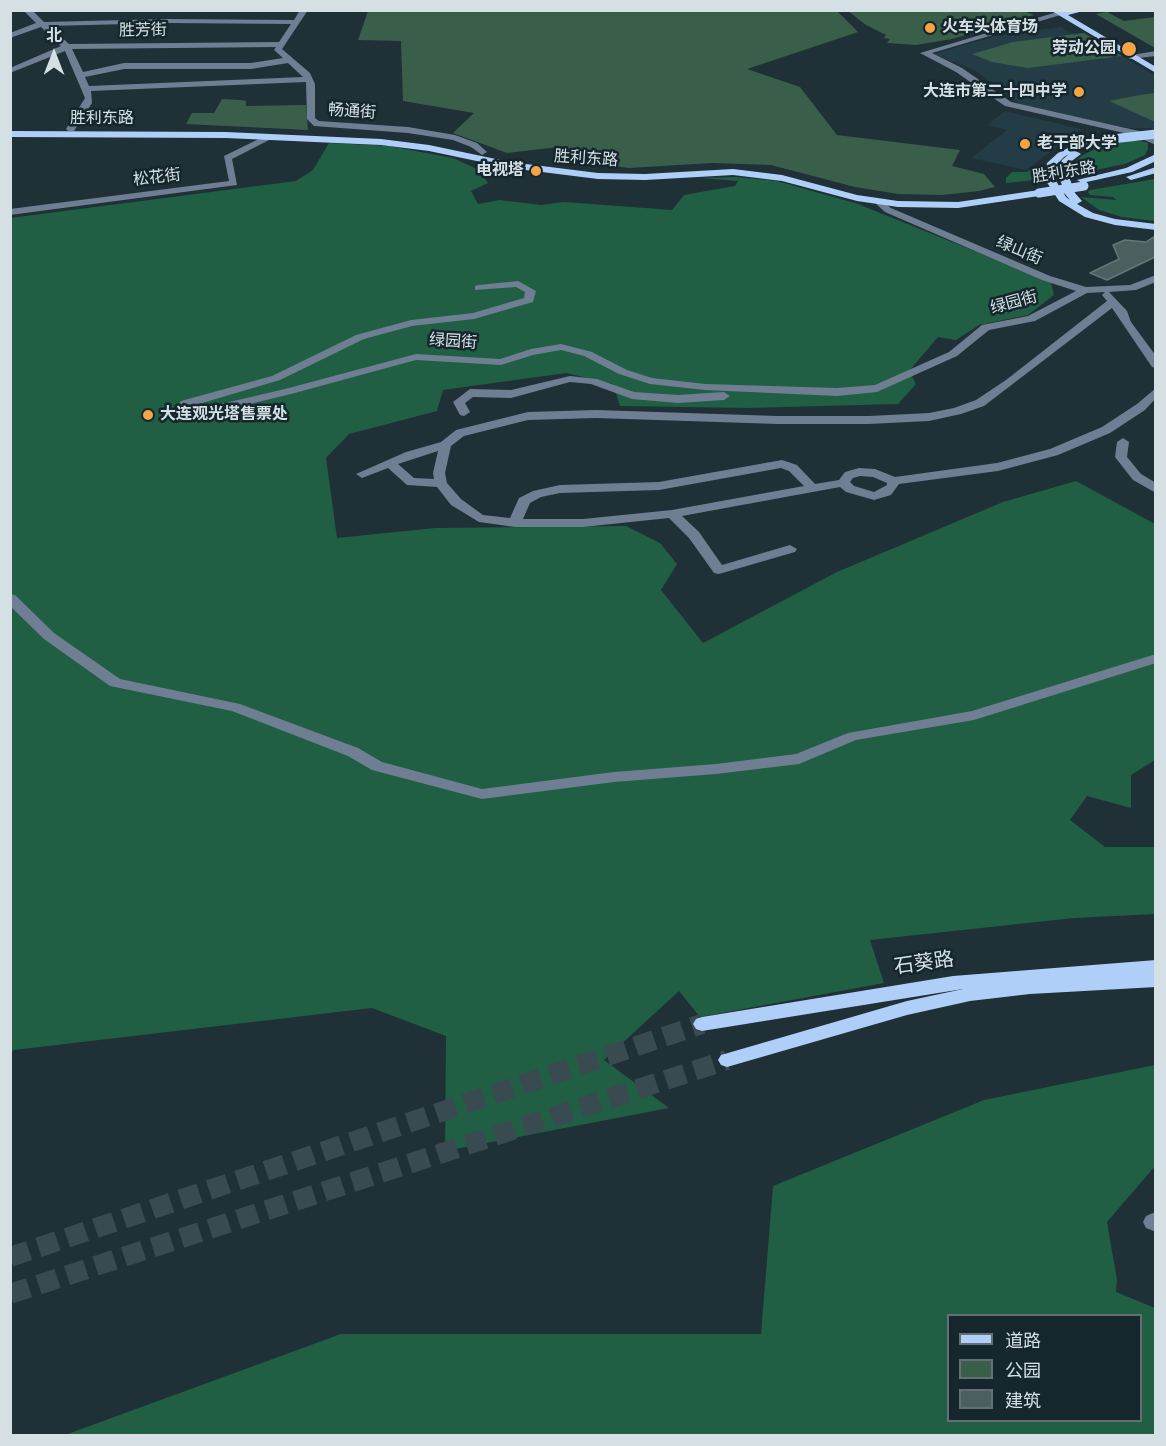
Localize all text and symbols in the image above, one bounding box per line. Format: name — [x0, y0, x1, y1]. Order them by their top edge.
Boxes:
place label: 火车头体育场 — [942, 18, 1038, 38]
street label: 胜芳街 — [119, 21, 167, 41]
marker: 火车头体育场 — [923, 21, 937, 35]
north arrow — [24, 24, 84, 84]
text: 北 — [46, 26, 62, 45]
place label: 劳动公园 — [1052, 39, 1116, 59]
marker: 劳动公园 — [1120, 40, 1138, 58]
place label: 大连市第二十四中学 — [923, 82, 1067, 102]
marker: 大连市第二十四中学 — [1072, 85, 1086, 99]
street label: 畅通街 — [327, 101, 377, 123]
street label: 胜利东路 — [70, 109, 134, 129]
place label: 老干部大学 — [1037, 134, 1117, 154]
marker: 老干部大学 — [1018, 137, 1032, 151]
street label: 胜利东路 — [553, 147, 619, 171]
street label: 胜利东路 — [1031, 159, 1097, 187]
place label: 电视塔 — [476, 161, 524, 181]
marker: 电视塔 — [529, 164, 543, 178]
street label: 松花街 — [132, 166, 182, 190]
street label: 绿山街 — [993, 233, 1045, 269]
street label: 绿园街 — [988, 288, 1040, 318]
street label: 绿园街 — [428, 331, 478, 353]
place label: 大连观光塔售票处 — [160, 405, 288, 425]
marker: 大连观光塔售票处 — [141, 408, 155, 422]
street label: 石葵路 — [893, 948, 955, 980]
legend — [947, 1314, 1142, 1422]
text: 道路 — [1005, 1330, 1041, 1351]
text: 公园 — [1005, 1360, 1041, 1381]
text: 建筑 — [1005, 1390, 1041, 1411]

